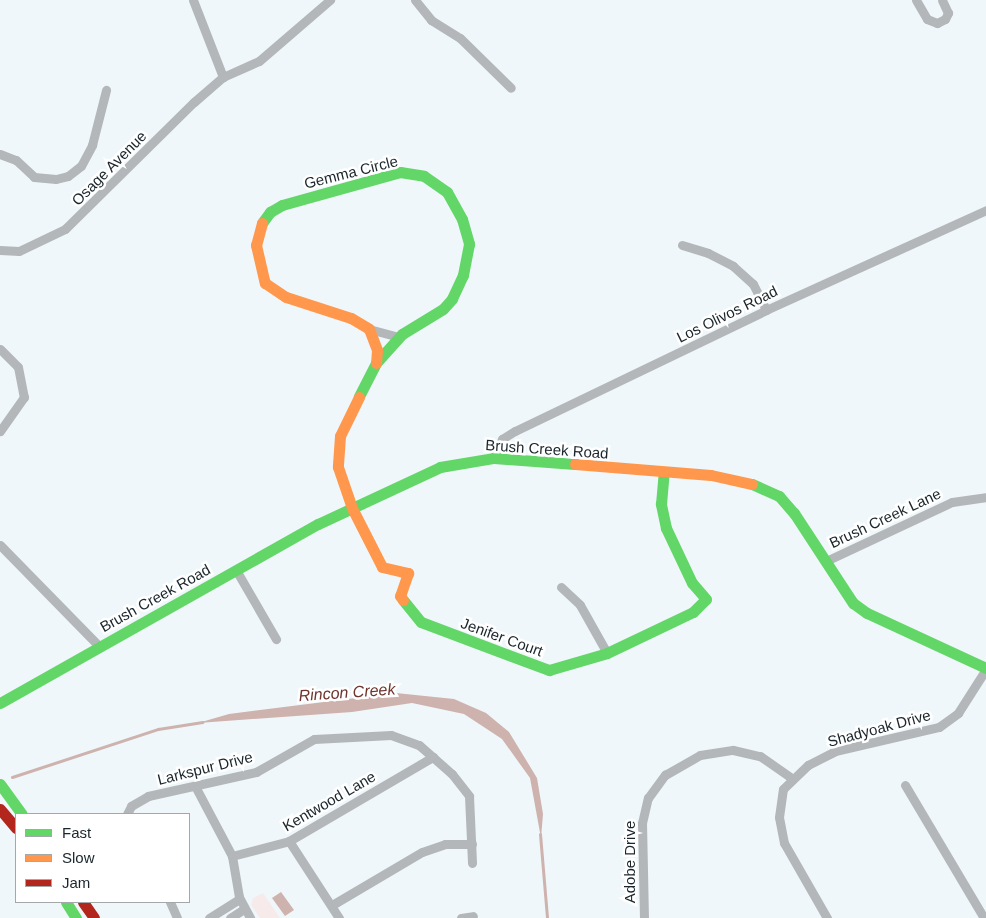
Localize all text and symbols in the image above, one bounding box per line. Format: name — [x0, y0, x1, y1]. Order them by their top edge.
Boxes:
street label: Osage Avenue — [68, 127, 150, 209]
street label: Gemma Circle — [302, 152, 400, 192]
street label: Los Olivos Road — [674, 282, 780, 346]
street label: Brush Creek Road — [485, 436, 609, 462]
street label: Brush Creek Lane — [826, 484, 944, 552]
street label: Brush Creek Road — [97, 560, 213, 636]
street label: Jenifer Court — [459, 614, 545, 660]
water label: Rincon Creek — [298, 680, 396, 706]
street label: Shadyoak Drive — [826, 706, 932, 750]
street label: Larkspur Drive — [156, 747, 254, 789]
street label: Kentwood Lane — [279, 767, 379, 835]
legend — [15, 813, 190, 903]
street label: Adobe Drive — [621, 821, 639, 903]
text: Fast — [62, 824, 91, 841]
text: Slow — [62, 849, 95, 866]
text: Jam — [62, 874, 90, 891]

